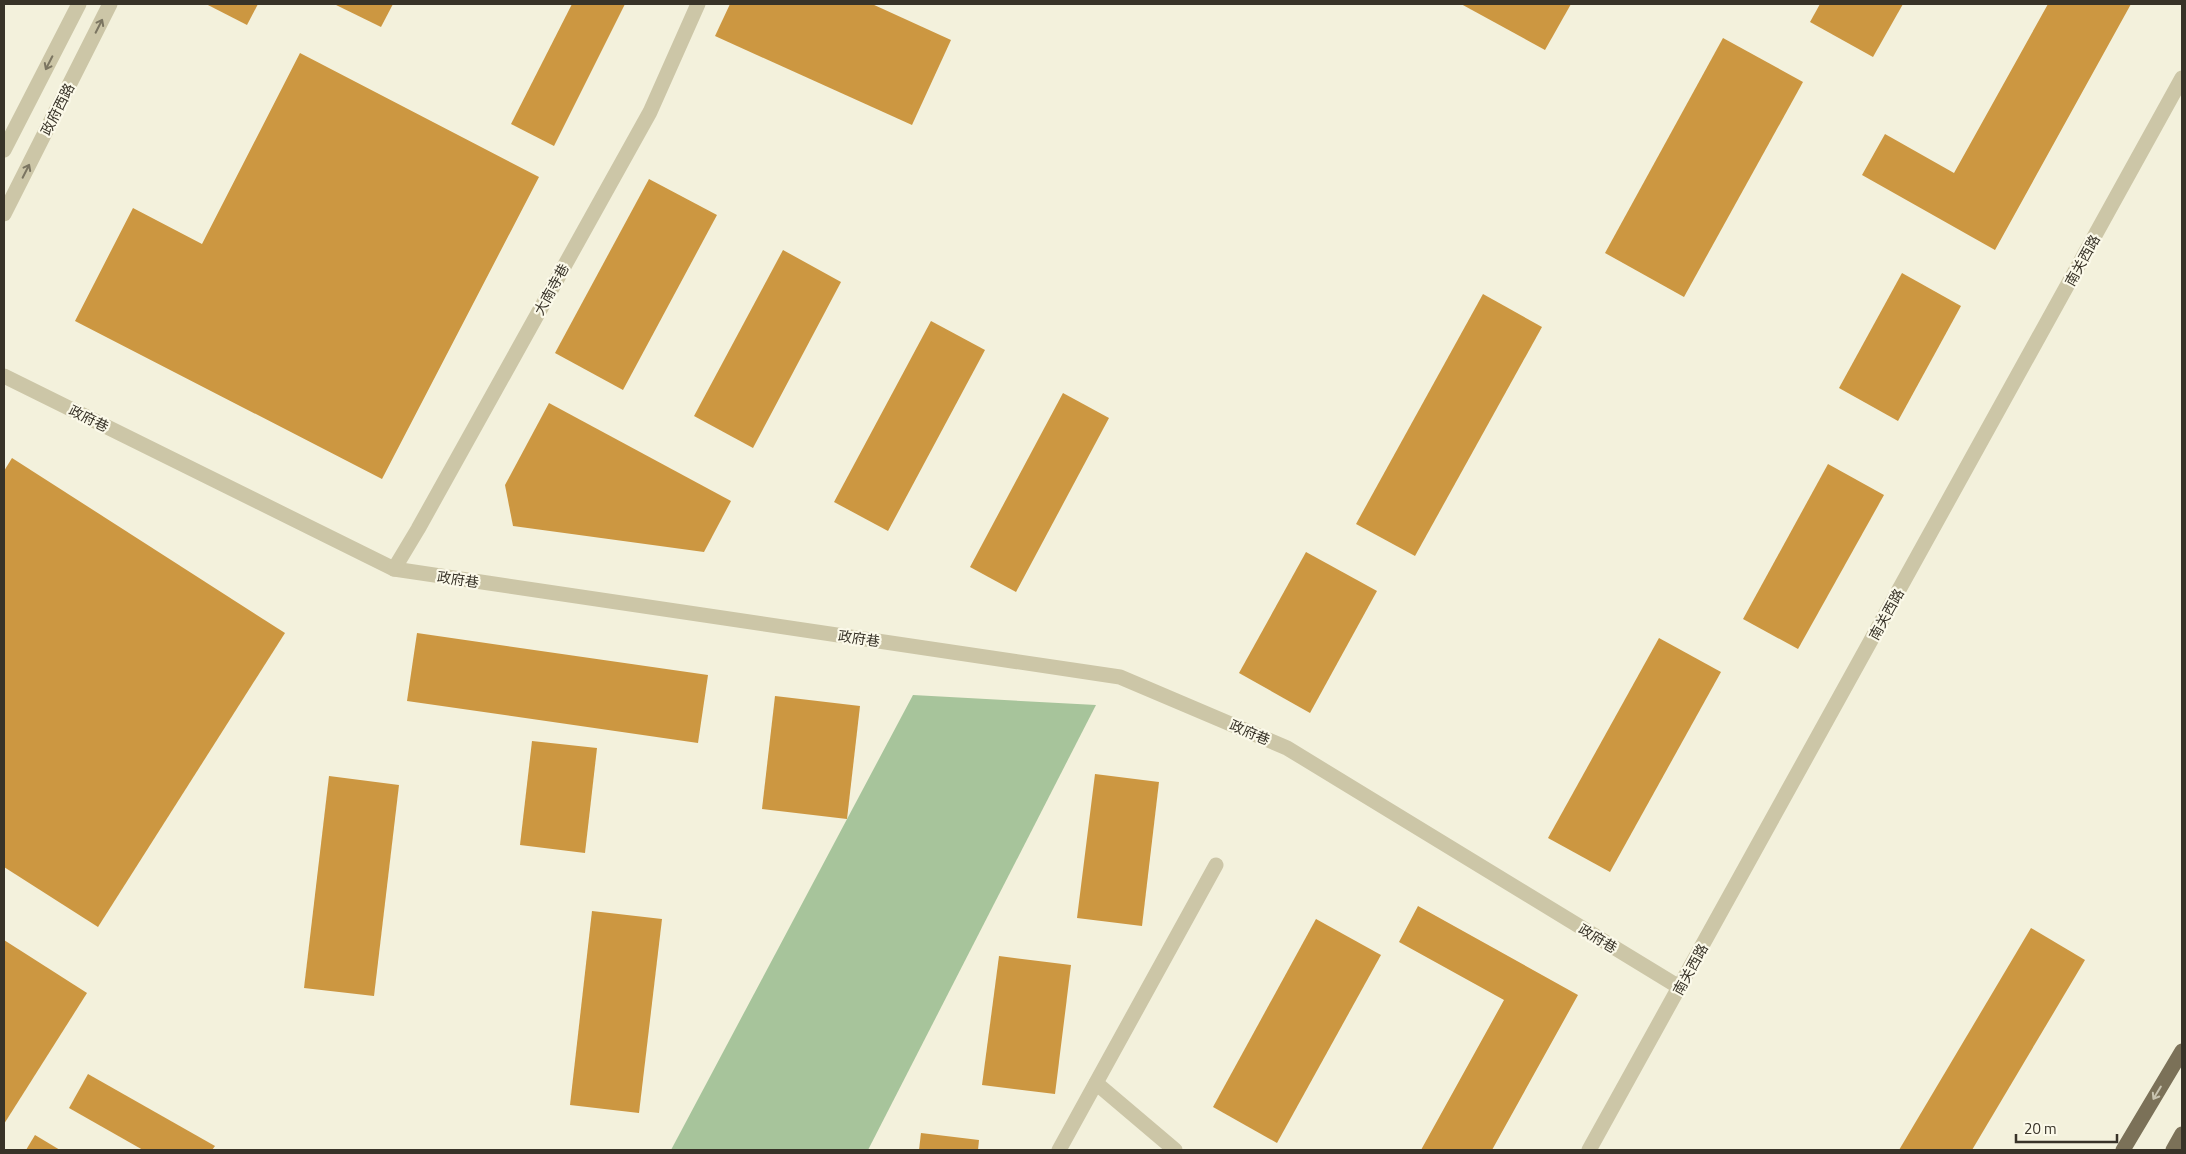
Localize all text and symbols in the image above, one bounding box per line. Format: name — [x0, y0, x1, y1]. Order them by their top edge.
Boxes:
one-way arrow — [95, 19, 104, 34]
one-way arrow — [44, 55, 54, 70]
street label: 政府西路 — [35, 79, 79, 139]
one-way arrow — [22, 164, 31, 179]
street label: 南关西路 — [2059, 230, 2105, 290]
street label: 大南寺巷 — [528, 259, 574, 319]
street label: 政府巷 — [66, 399, 112, 437]
street label: 政府巷 — [436, 566, 480, 592]
street label: 南关西路 — [1863, 584, 1909, 644]
street label: 政府巷 — [837, 625, 881, 651]
street label: 政府巷 — [1227, 714, 1273, 750]
street label: 政府巷 — [1575, 918, 1621, 958]
street label: 南关西路 — [1667, 939, 1713, 999]
one-way arrow — [2152, 1085, 2162, 1099]
scale bar — [2016, 1112, 2117, 1144]
text: 20 m — [2024, 1117, 2057, 1140]

